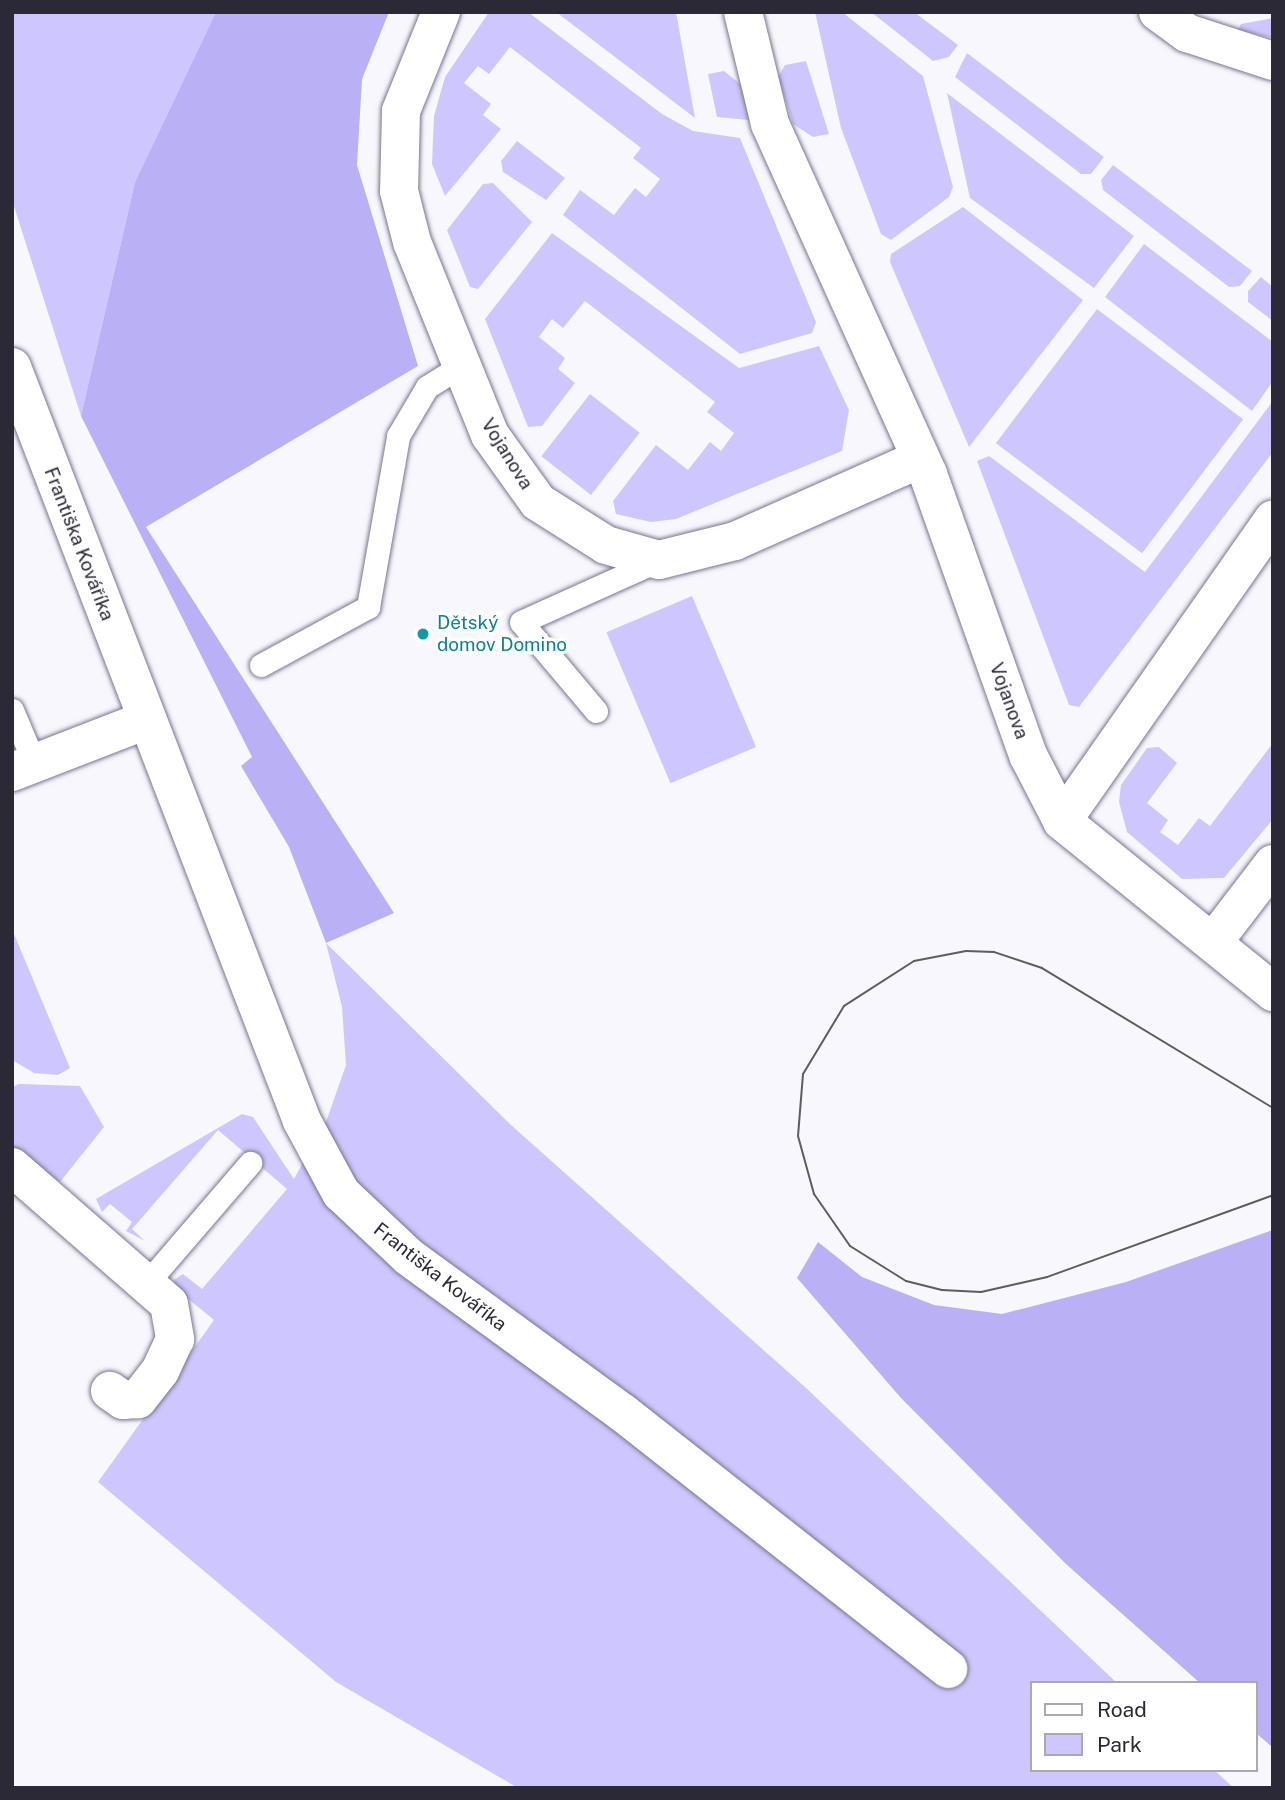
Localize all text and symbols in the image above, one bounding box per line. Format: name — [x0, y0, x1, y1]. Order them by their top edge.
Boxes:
street label: Vojanova — [476, 414, 538, 494]
street label: Františka Kováříka — [39, 464, 119, 624]
place label: Dětský domov Domino — [437, 612, 567, 656]
marker: Dětský domov Domino — [415, 626, 431, 642]
street label: Vojanova — [985, 660, 1033, 742]
street label: Františka Kováříka — [369, 1218, 511, 1336]
legend — [1030, 1681, 1257, 1772]
text: Road — [1097, 1697, 1147, 1722]
text: Park — [1097, 1732, 1142, 1757]

